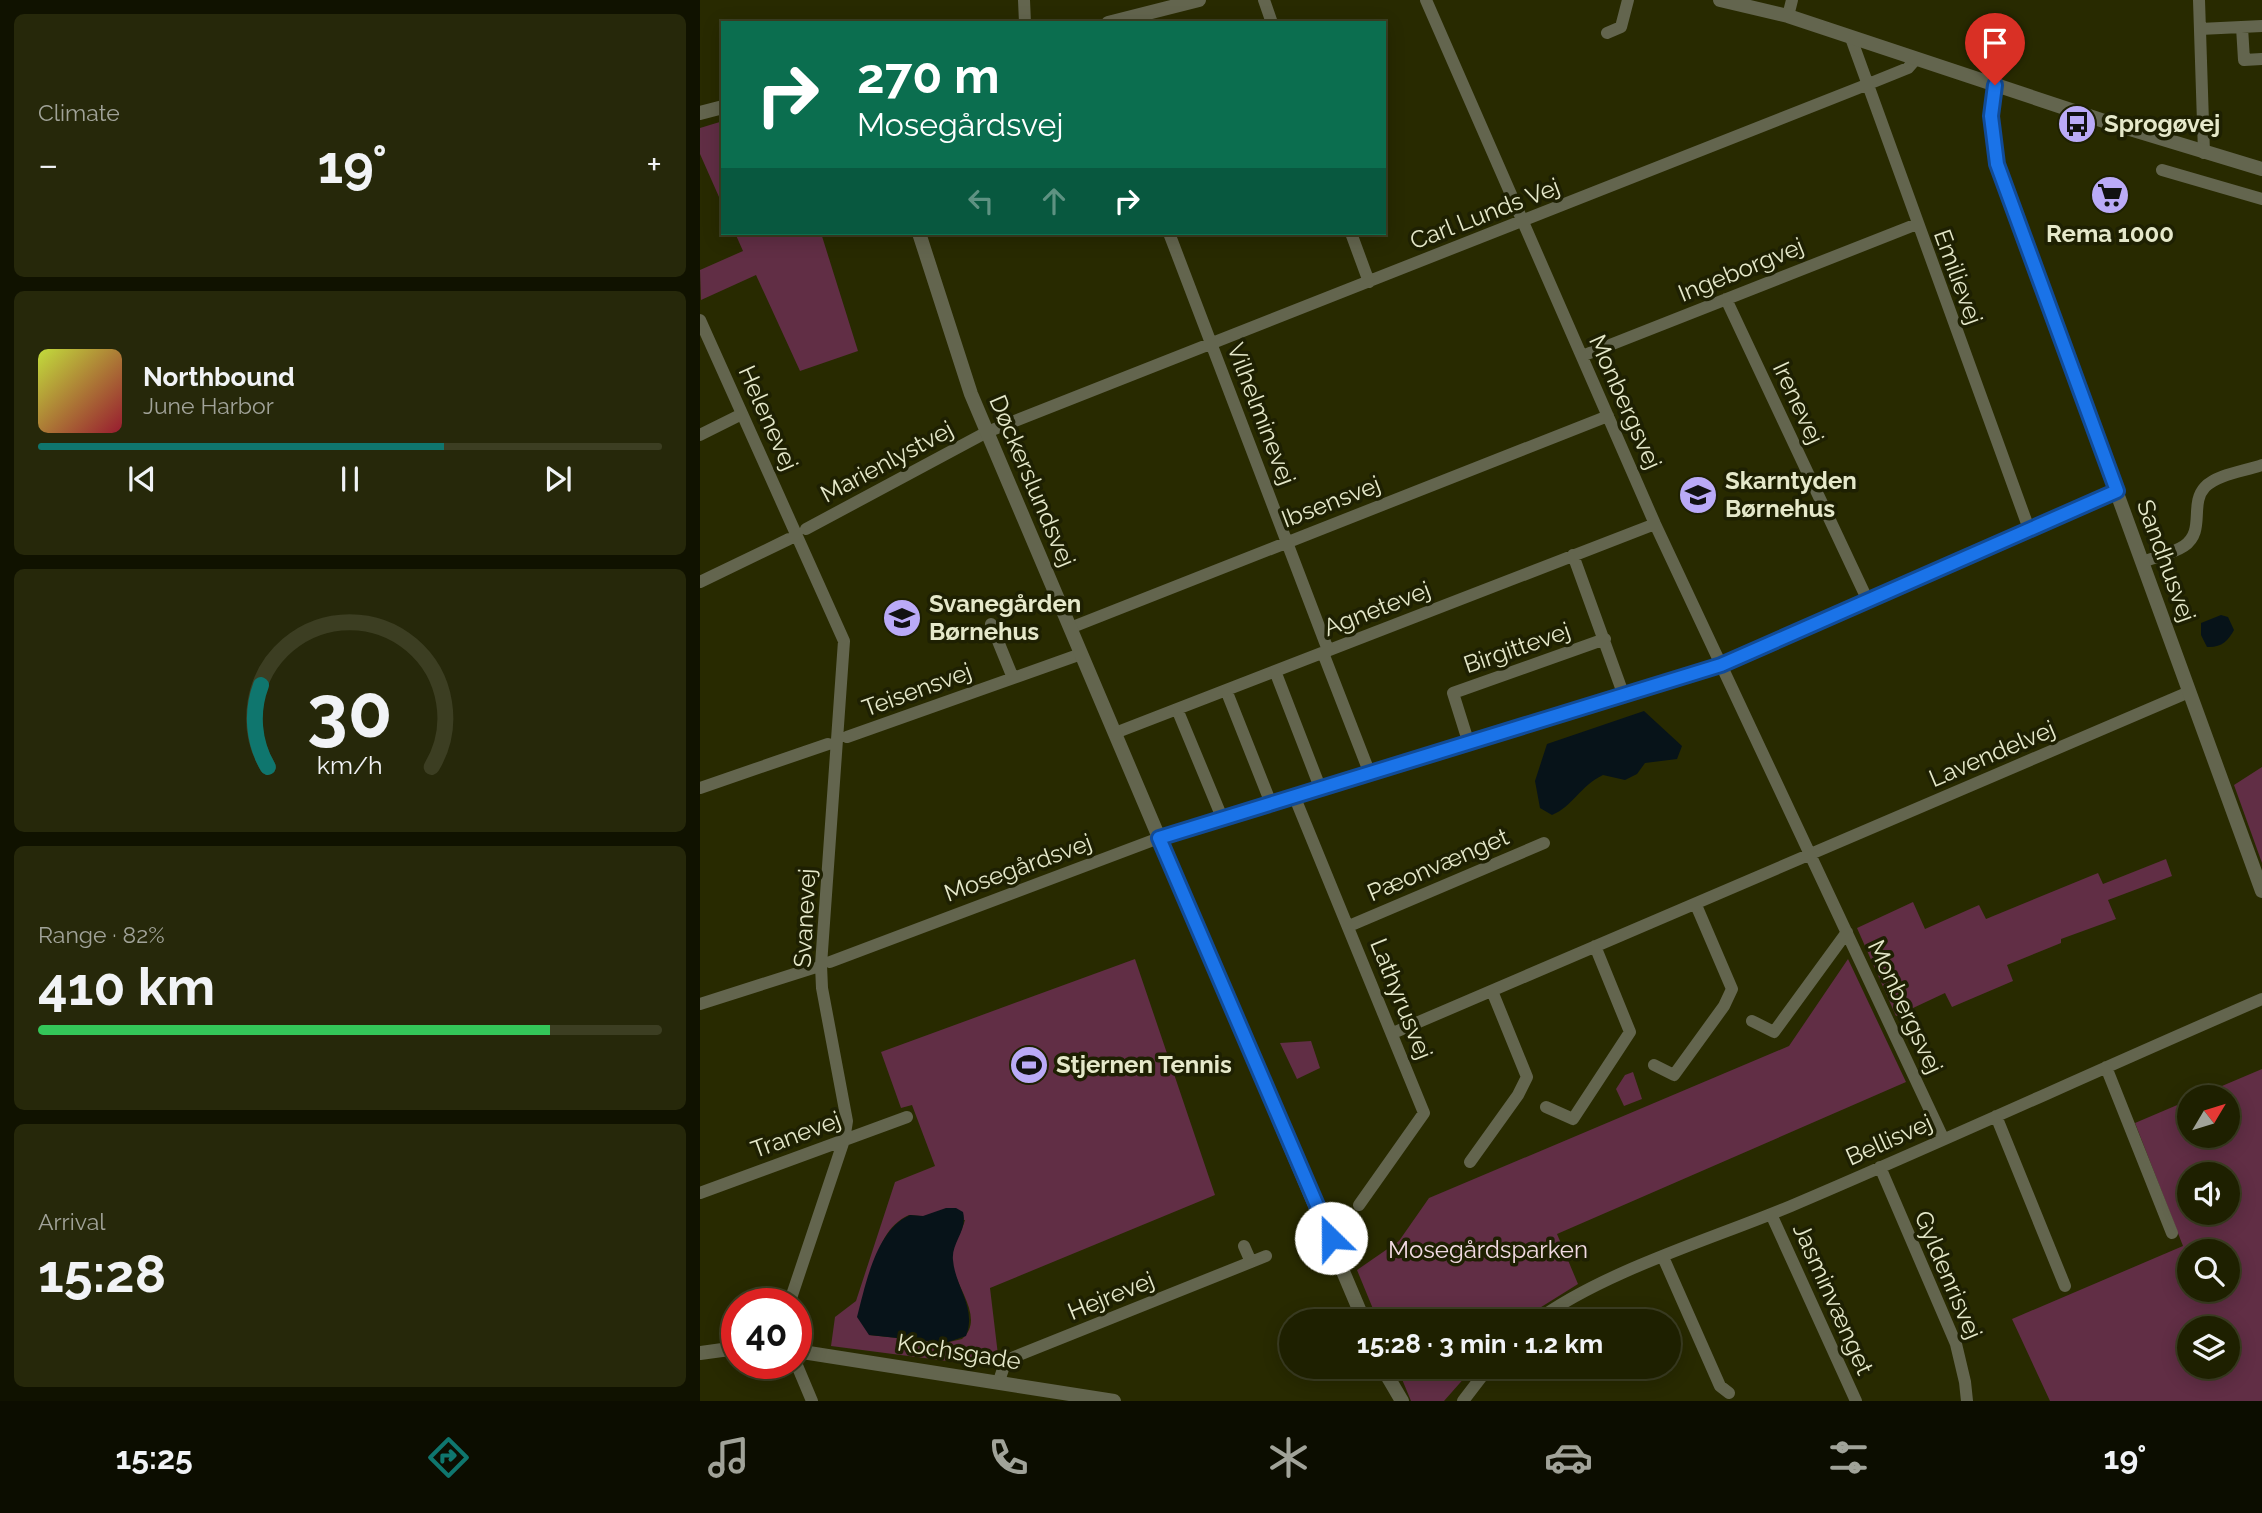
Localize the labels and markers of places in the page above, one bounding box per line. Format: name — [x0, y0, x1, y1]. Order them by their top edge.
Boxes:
pin — [1965, 13, 2025, 85]
bus stop icon: Sprogøvej — [2056, 103, 2098, 145]
place label: Sprogøvej — [2104, 109, 2220, 138]
supermarket icon: Rema 1000 — [2089, 174, 2131, 216]
place label: Rema 1000 — [2046, 219, 2174, 248]
place label: Skarntyden Børnehus — [1725, 466, 1857, 523]
school or university icon: Skarntyden Børnehus — [1677, 474, 1719, 516]
place label: Svanegården Børnehus — [929, 589, 1081, 646]
school or university icon: Svanegården Børnehus — [881, 597, 923, 639]
sports icon: Stjernen Tennis — [1008, 1044, 1050, 1086]
place label: Stjernen Tennis — [1056, 1050, 1232, 1079]

